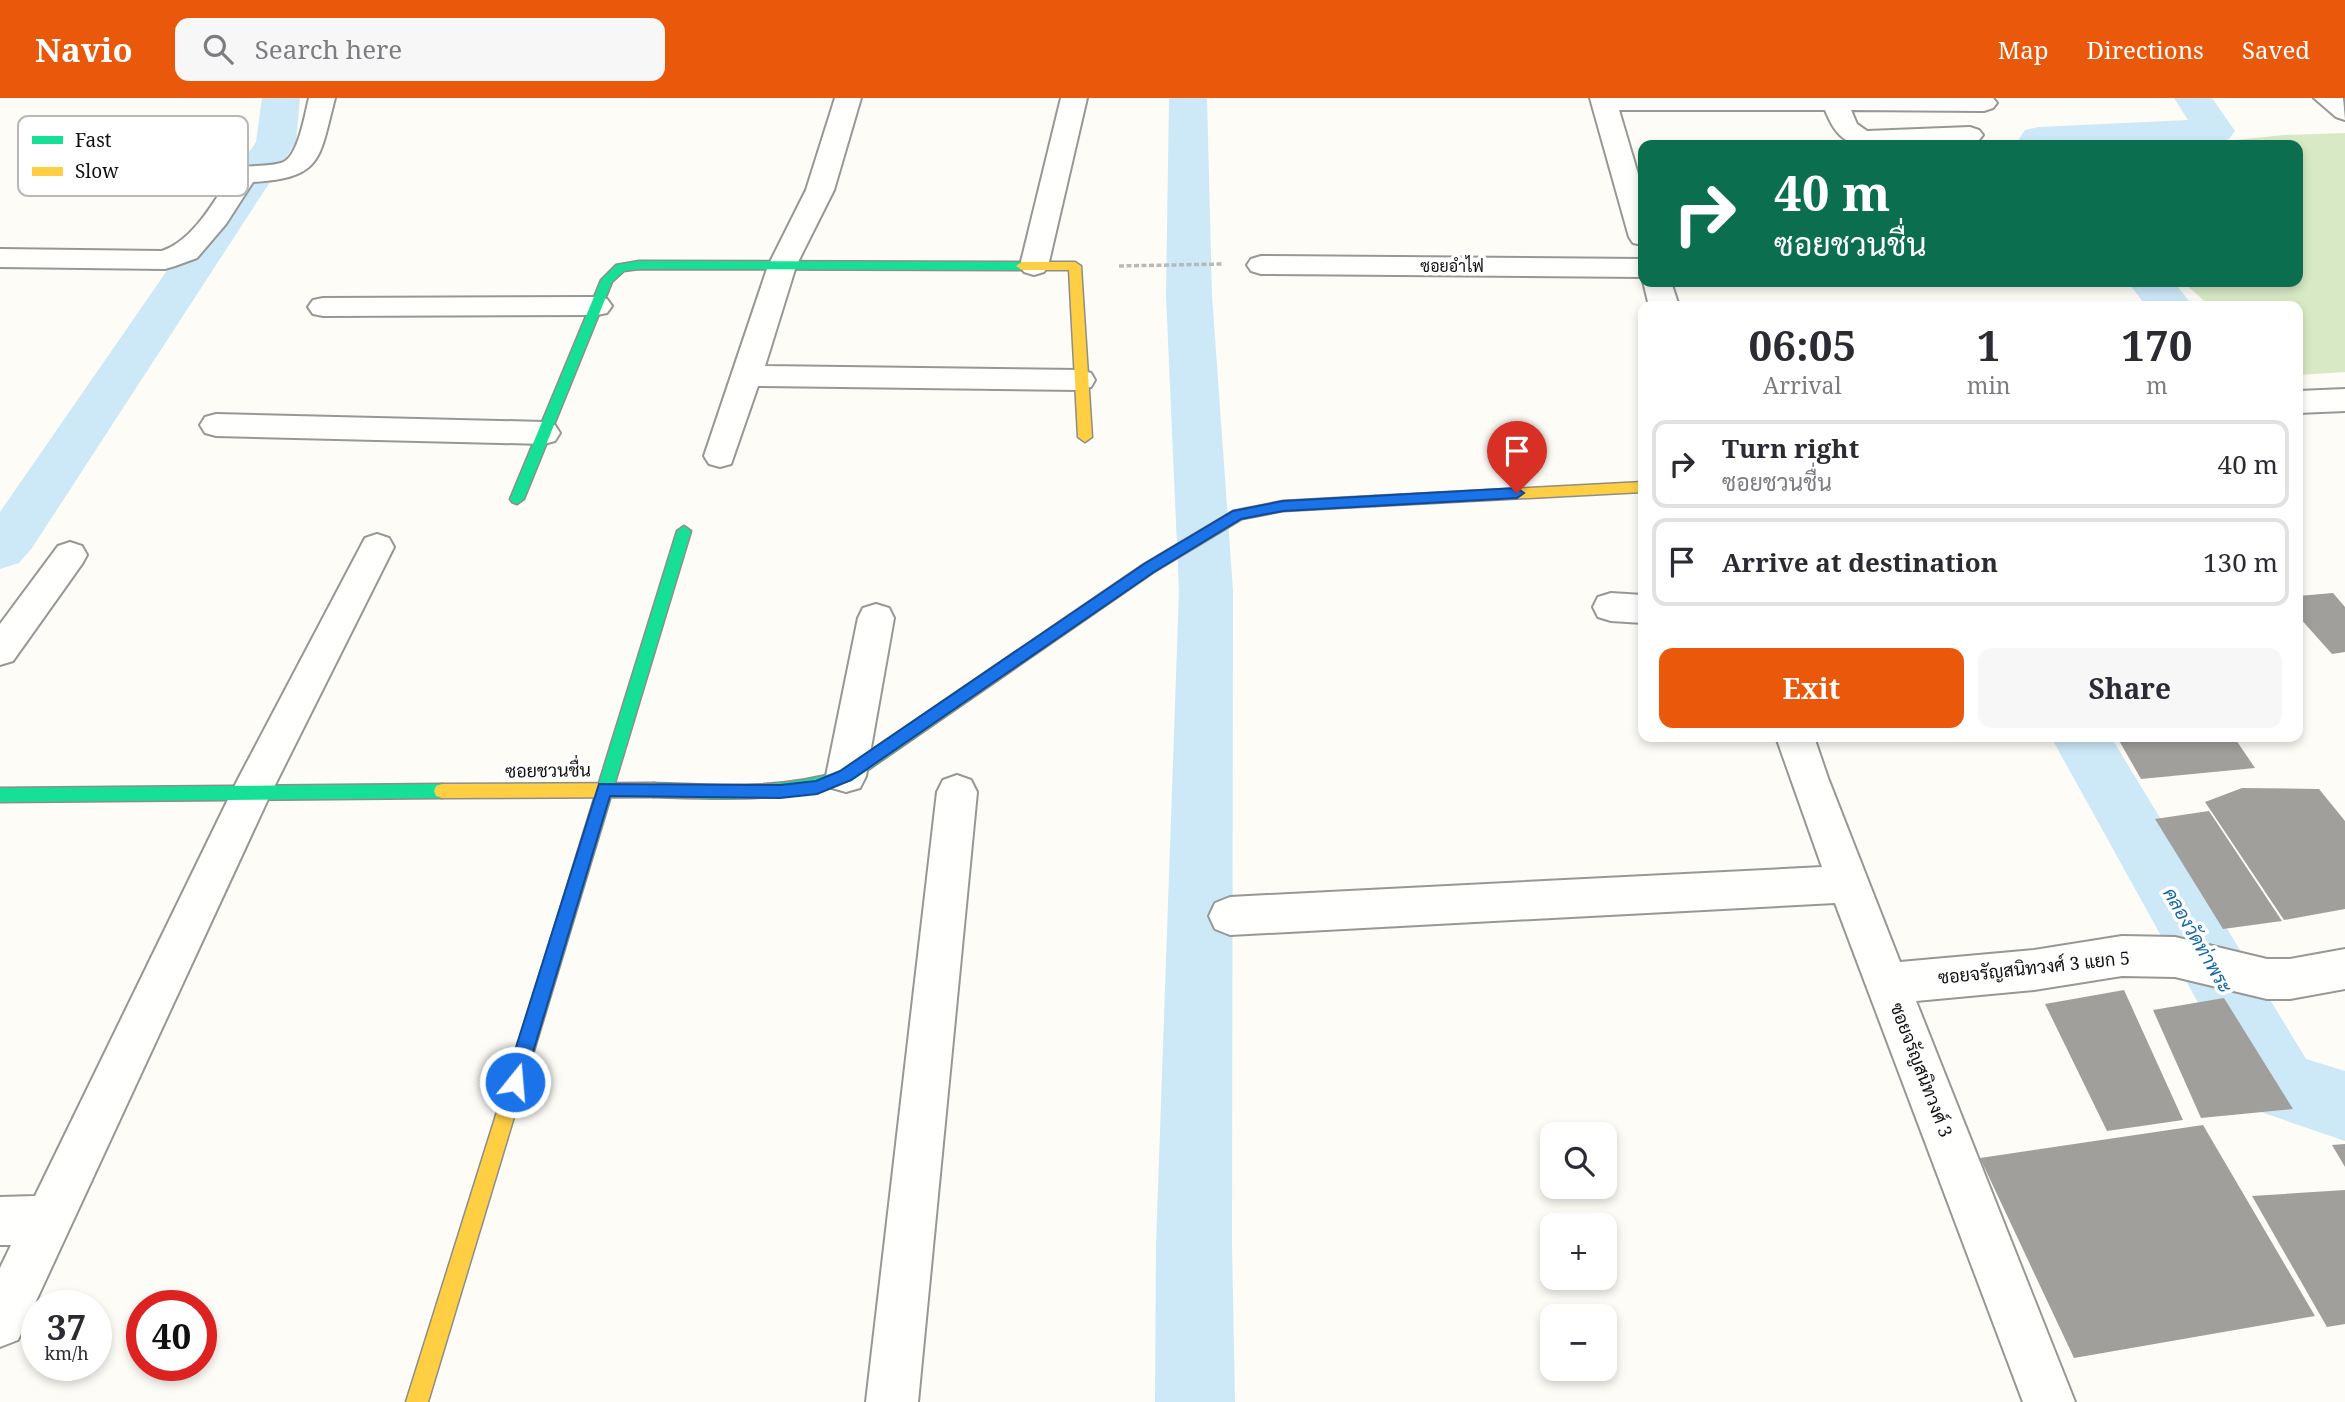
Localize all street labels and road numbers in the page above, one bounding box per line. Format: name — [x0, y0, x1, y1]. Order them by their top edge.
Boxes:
street label: ซอยอำไฟ — [1420, 255, 1484, 277]
street label: ซอยชวนชื่น — [505, 754, 591, 783]
street label: ซอยจรัญสนิทวงศ์ 3 แยก 5 — [1937, 945, 2131, 989]
street label: ซอยจรัญสนิทวงศ์ 3 — [1885, 999, 1959, 1140]

